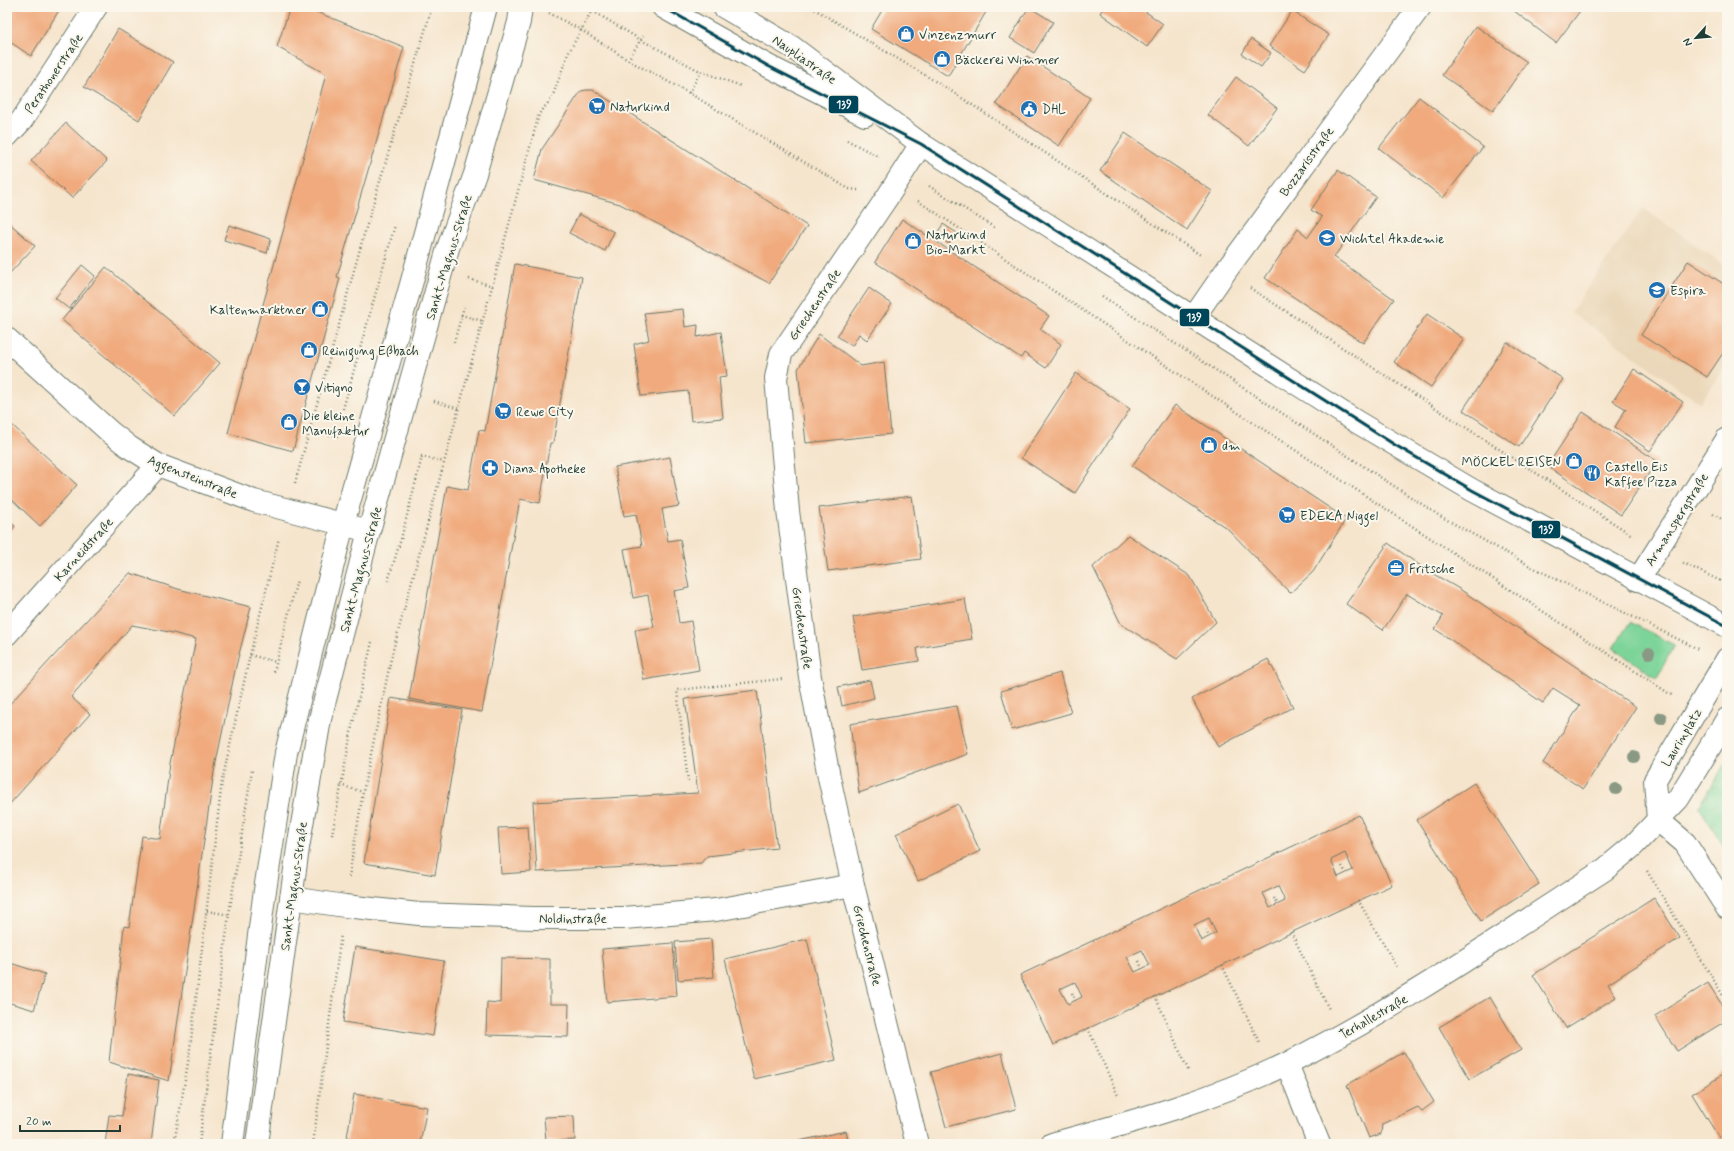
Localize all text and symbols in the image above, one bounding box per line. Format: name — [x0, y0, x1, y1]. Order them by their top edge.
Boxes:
north arrow — [1676, 18, 1716, 58]
shop icon: Vinzenzmurr — [896, 24, 916, 44]
place label: Vinzenzmurr — [919, 27, 997, 44]
street label: Perathonerstraße — [21, 30, 87, 117]
street label: Naupliastraße — [769, 32, 840, 89]
text: N — [1680, 36, 1696, 49]
shop icon: Bäckerei Wimmer — [932, 49, 952, 69]
place label: Bäckerei Wimmer — [955, 52, 1060, 69]
line badge: 139 — [828, 95, 859, 114]
supermarket icon: Naturkind — [587, 96, 607, 116]
text: 139 — [836, 98, 852, 112]
place label: Naturkind — [610, 99, 670, 116]
public building icon: DHL — [1019, 99, 1039, 119]
place label: DHL — [1042, 102, 1066, 119]
street label: Bozzarisstraße — [1276, 124, 1338, 200]
street label: Sankt-Magnus-Straße — [422, 193, 478, 323]
place label: Naturkind Bio-Markt — [926, 227, 986, 259]
school or university icon: Wichtel Akademie — [1317, 228, 1337, 248]
shop icon: Naturkind Bio-Markt — [903, 231, 923, 251]
place label: Wichtel Akademie — [1340, 231, 1444, 248]
street label: Griechenstraße — [785, 266, 846, 344]
school or university icon: Espira — [1647, 280, 1667, 300]
place label: Espira — [1670, 283, 1706, 300]
shop icon: Kaltenmarktner — [310, 299, 330, 319]
place label: Kaltenmarktner — [210, 302, 308, 319]
line badge: 139 — [1179, 308, 1210, 327]
text: 139 — [1186, 311, 1202, 325]
shop icon: Reinigung Eßbach — [299, 340, 319, 360]
place label: Reinigung Eßbach — [322, 343, 419, 362]
bar icon: Vitigno — [292, 377, 312, 397]
place label: Vitigno — [315, 380, 353, 397]
supermarket icon: Rewe City — [493, 401, 513, 421]
place label: Rewe City — [516, 404, 574, 421]
place label: Die kleine Manufaktur — [302, 408, 370, 440]
shop icon: Die kleine Manufaktur — [279, 412, 299, 432]
shop icon: dm — [1199, 435, 1219, 455]
place label: dm — [1222, 438, 1240, 455]
shop icon: MÖCKEL REISEN — [1564, 451, 1584, 471]
street label: Aggensteinstraße — [144, 452, 240, 505]
place label: MÖCKEL REISEN — [1461, 454, 1562, 471]
pharmacy icon: Diana Apotheke — [480, 458, 500, 478]
place label: Castello Eis Kaffee Pizza — [1605, 459, 1677, 491]
place label: Diana Apotheke — [503, 461, 586, 479]
restaurant icon: Castello Eis Kaffee Pizza — [1582, 463, 1602, 483]
street label: Armanspergstraße — [1642, 470, 1713, 570]
street label: Sankt-Magnus-Straße — [336, 504, 388, 635]
supermarket icon: EDEKA Niggel — [1277, 505, 1297, 525]
place label: EDEKA Niggel — [1300, 508, 1378, 527]
street label: Karneidstraße — [51, 514, 117, 586]
line badge: 139 — [1531, 520, 1561, 539]
text: 139 — [1538, 523, 1554, 537]
office icon: Fritsche — [1386, 558, 1406, 578]
place label: Fritsche — [1409, 561, 1455, 578]
street label: Griechenstraße — [787, 586, 816, 671]
street label: Laurinplatz — [1658, 705, 1707, 770]
street label: Sankt-Magnus-Straße — [277, 821, 314, 952]
street label: Griechenstraße — [848, 903, 885, 988]
street label: Noldinstraße — [539, 911, 607, 928]
street label: Terhallestraße — [1336, 991, 1411, 1044]
scale bar — [20, 1107, 120, 1133]
text: 20 m — [26, 1114, 52, 1130]

